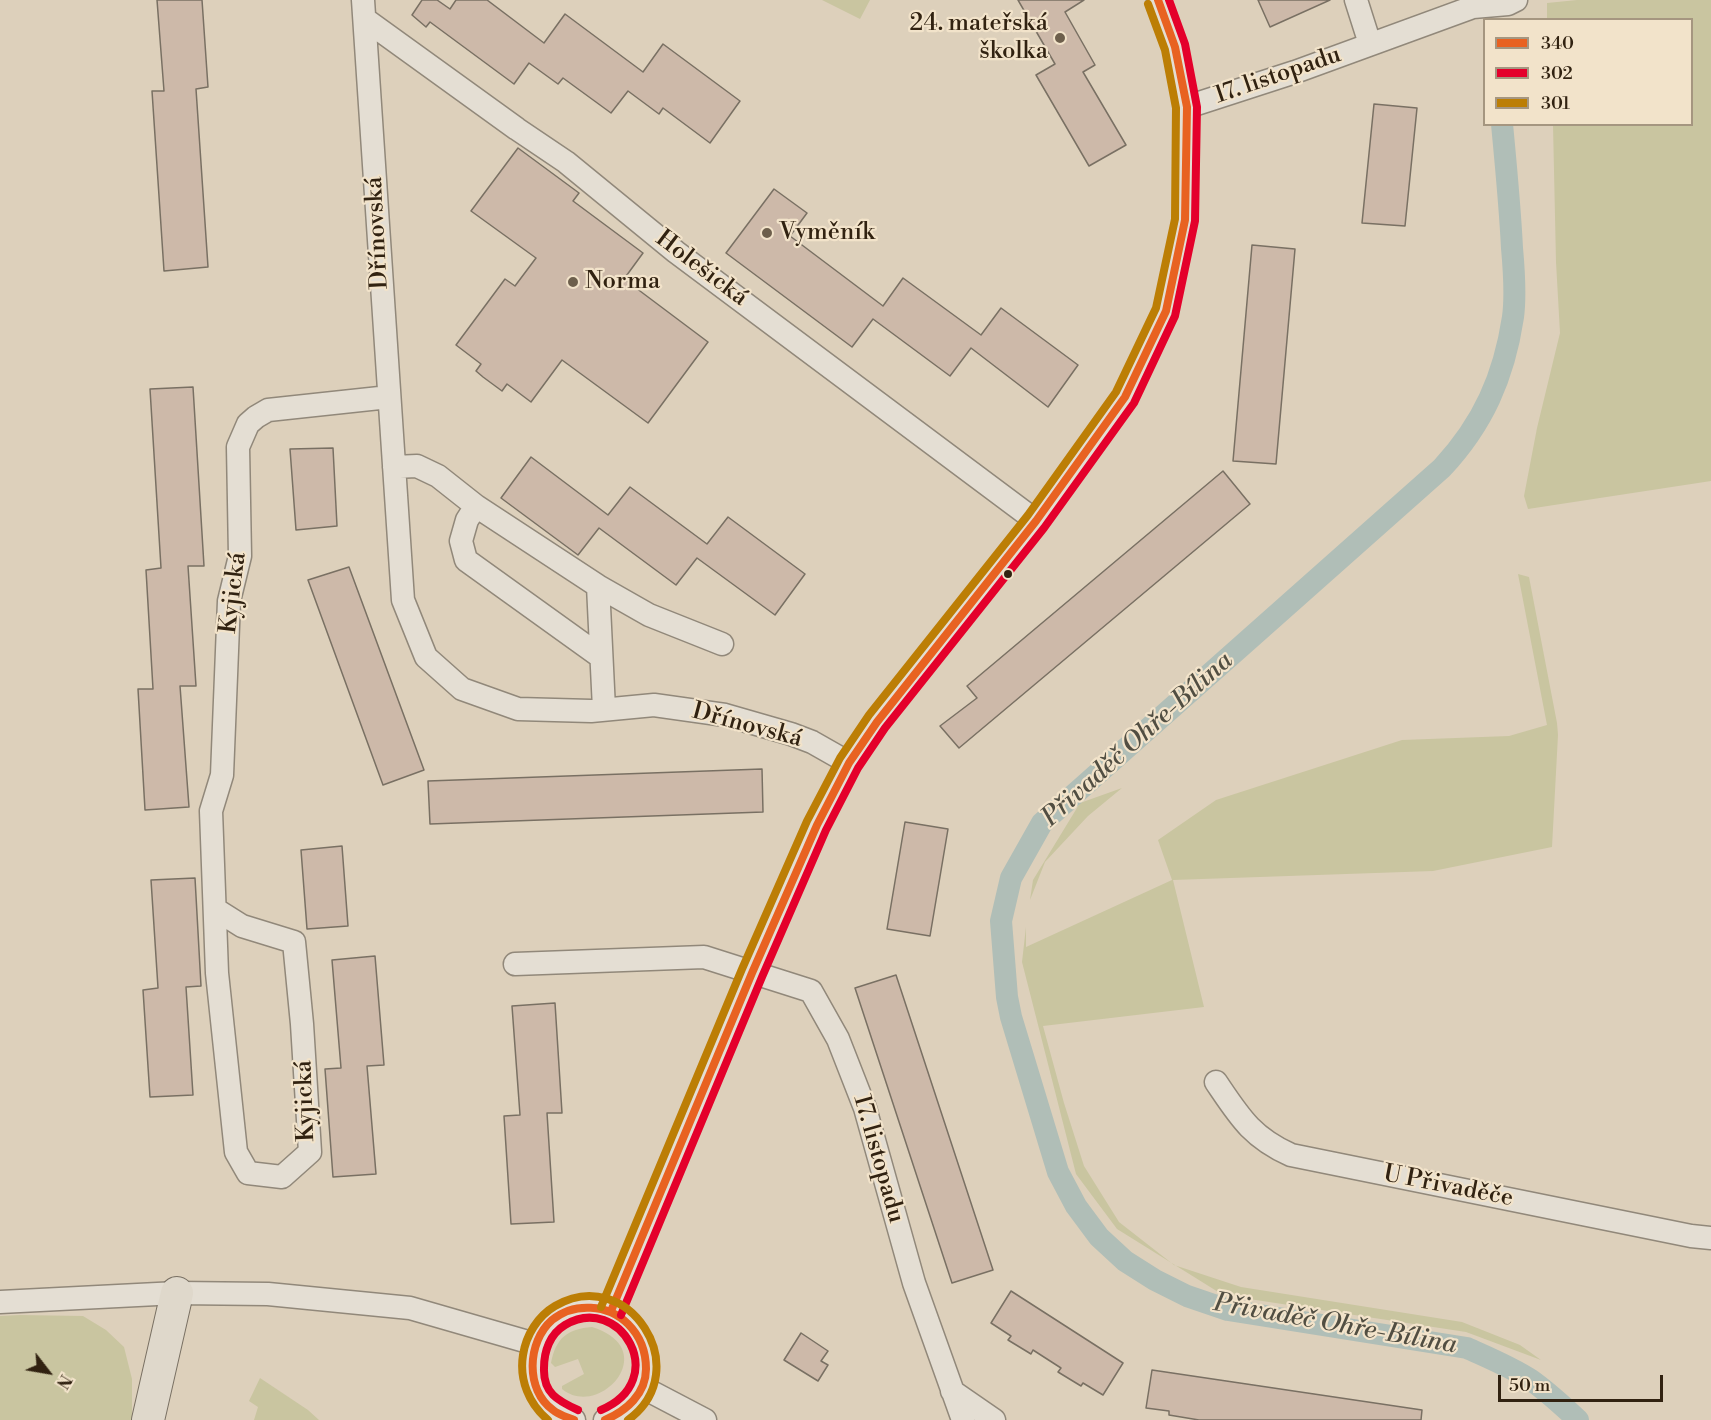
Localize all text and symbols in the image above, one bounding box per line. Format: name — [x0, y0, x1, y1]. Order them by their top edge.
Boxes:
place label: 24. mateřská školka — [910, 10, 1048, 66]
legend — [1483, 18, 1693, 126]
marker: 24. mateřská školka — [1053, 31, 1067, 45]
text: 340 — [1541, 32, 1574, 55]
street label: 17. listopadu — [1211, 41, 1345, 111]
text: 302 — [1541, 62, 1573, 85]
text: 301 — [1541, 92, 1570, 115]
street label: Dřínovská — [361, 176, 395, 290]
place label: Vyměník — [779, 219, 875, 247]
street label: Holešická — [649, 225, 753, 313]
marker: Vyměník — [760, 226, 774, 240]
place label: Norma — [585, 268, 660, 296]
marker: Norma — [566, 275, 580, 289]
street label: Kyjická — [215, 551, 253, 635]
unlabelled marker — [1002, 568, 1014, 580]
water label: Přivaděč Ohře-Bílina — [1036, 646, 1240, 834]
street label: Dřínovská — [689, 698, 805, 754]
street label: Kyjická — [290, 1060, 322, 1142]
street label: 17. listopadu — [846, 1092, 910, 1226]
street label: U Přivaděče — [1381, 1160, 1515, 1214]
water label: Přivaděč Ohře-Bílina — [1211, 1288, 1459, 1362]
north arrow — [18, 1342, 78, 1402]
scale bar — [1501, 1363, 1666, 1401]
text: N — [52, 1371, 75, 1392]
text: 50 m — [1509, 1374, 1550, 1397]

